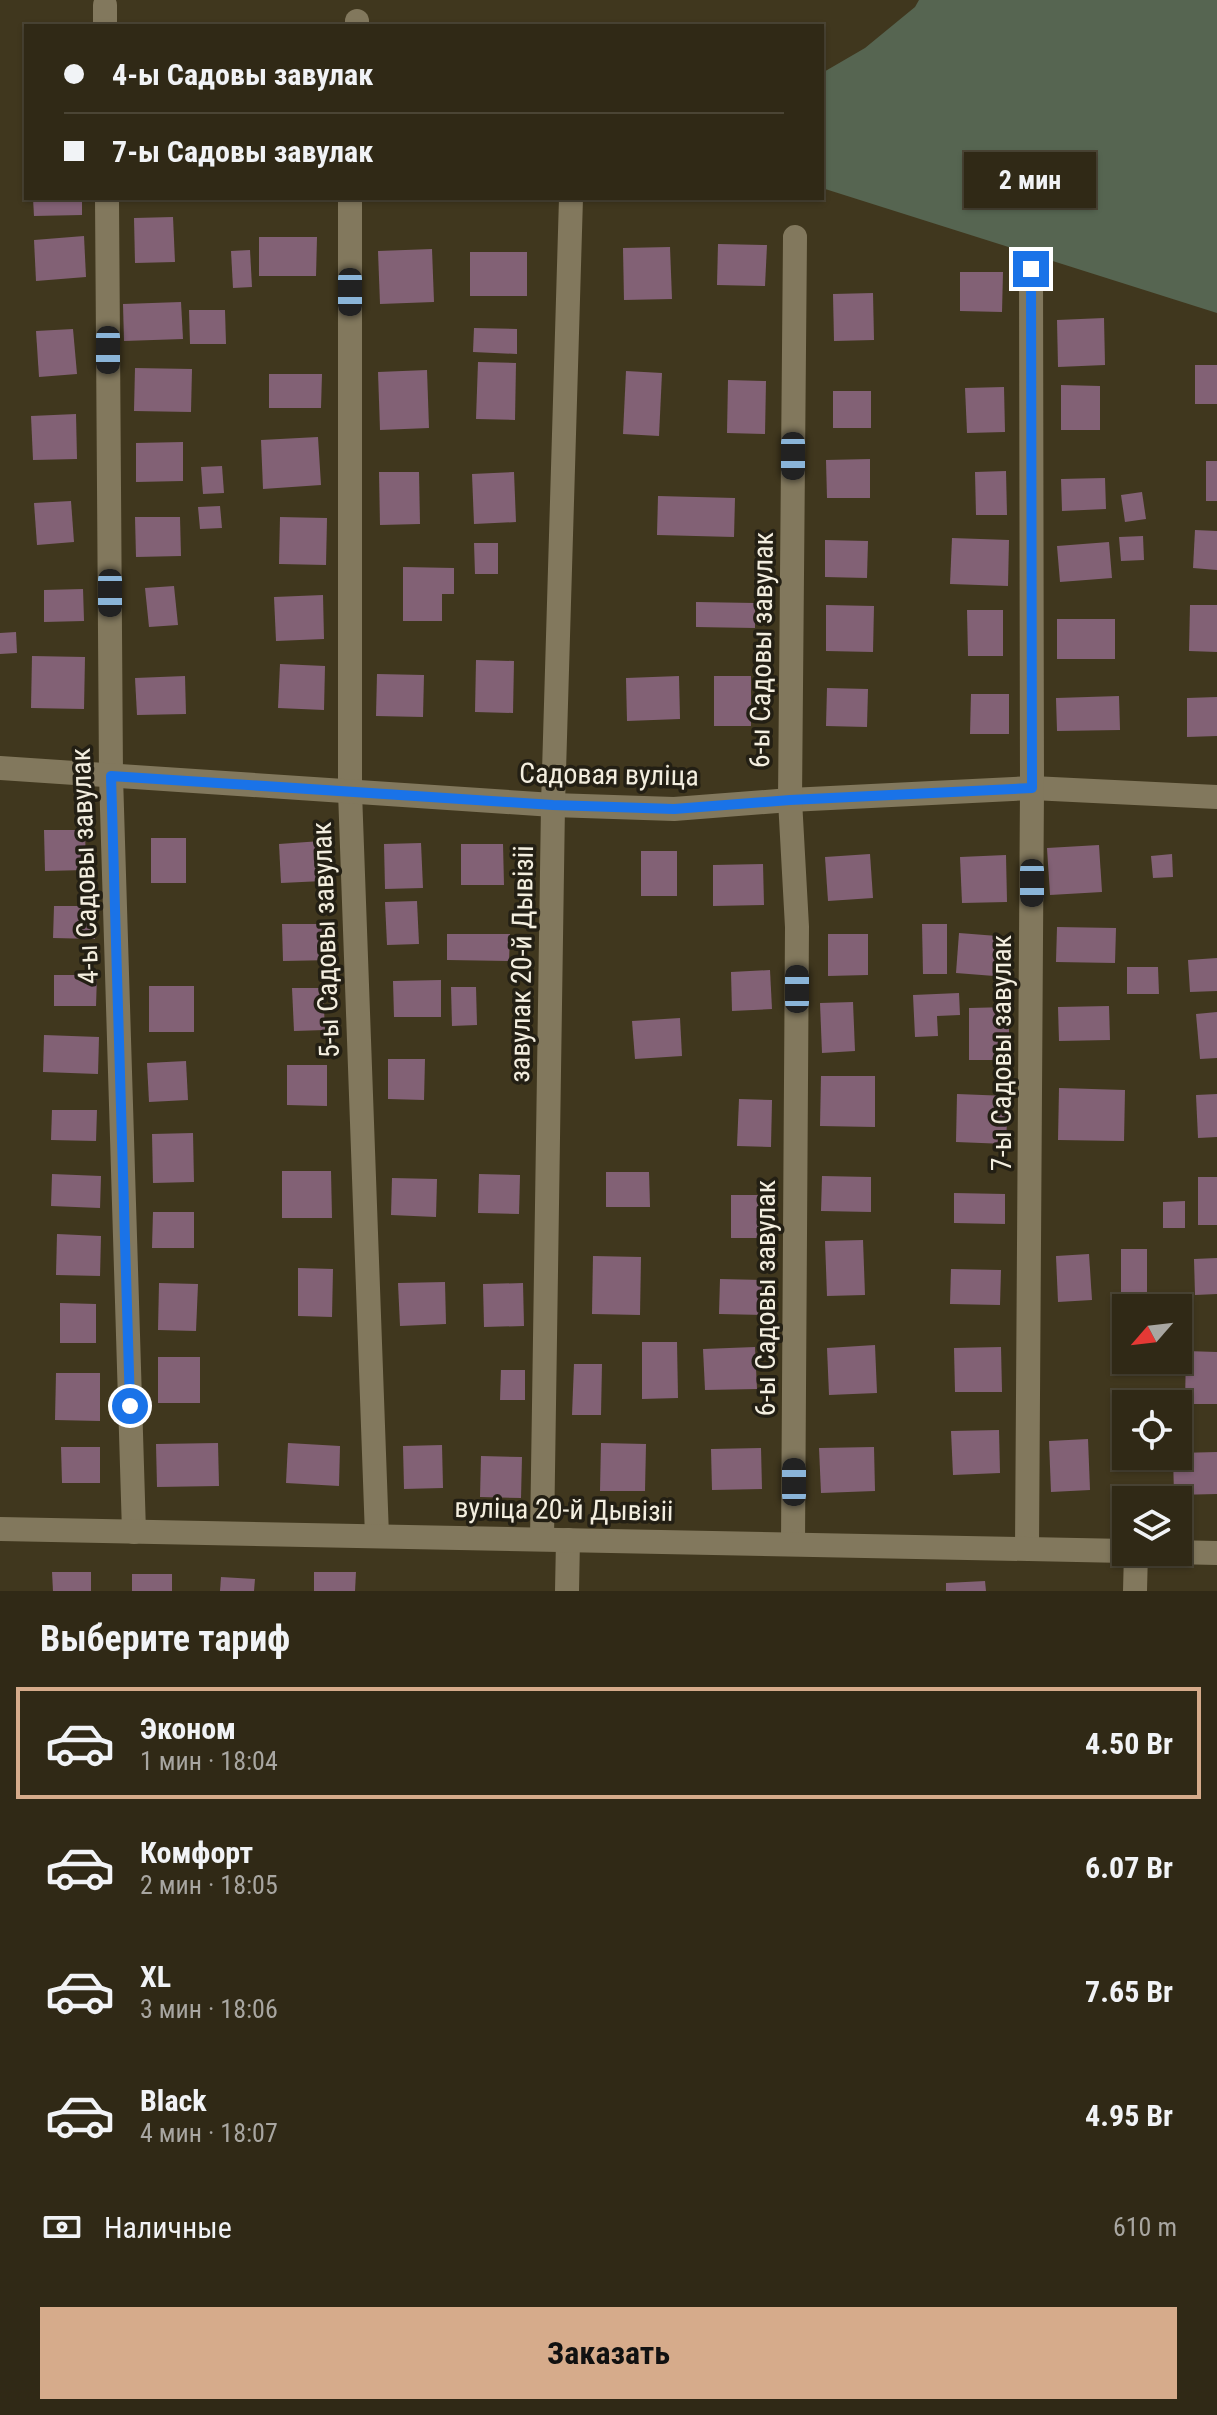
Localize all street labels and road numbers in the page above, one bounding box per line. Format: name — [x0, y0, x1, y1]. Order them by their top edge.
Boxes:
street label: 6-ы Садовы завулак — [743, 532, 780, 768]
street label: 4-ы Садовы завулак — [64, 747, 105, 985]
street label: Садовая вуліца — [519, 756, 699, 793]
street label: 5-ы Садовы завулак — [305, 821, 346, 1059]
street label: завулак 20-й Дывізіі — [503, 845, 540, 1083]
street label: 7-ы Садовы завулак — [985, 935, 1018, 1171]
street label: 6-ы Садовы завулак — [749, 1180, 782, 1416]
street label: вуліца 20-й Дывізіі — [454, 1491, 674, 1528]

